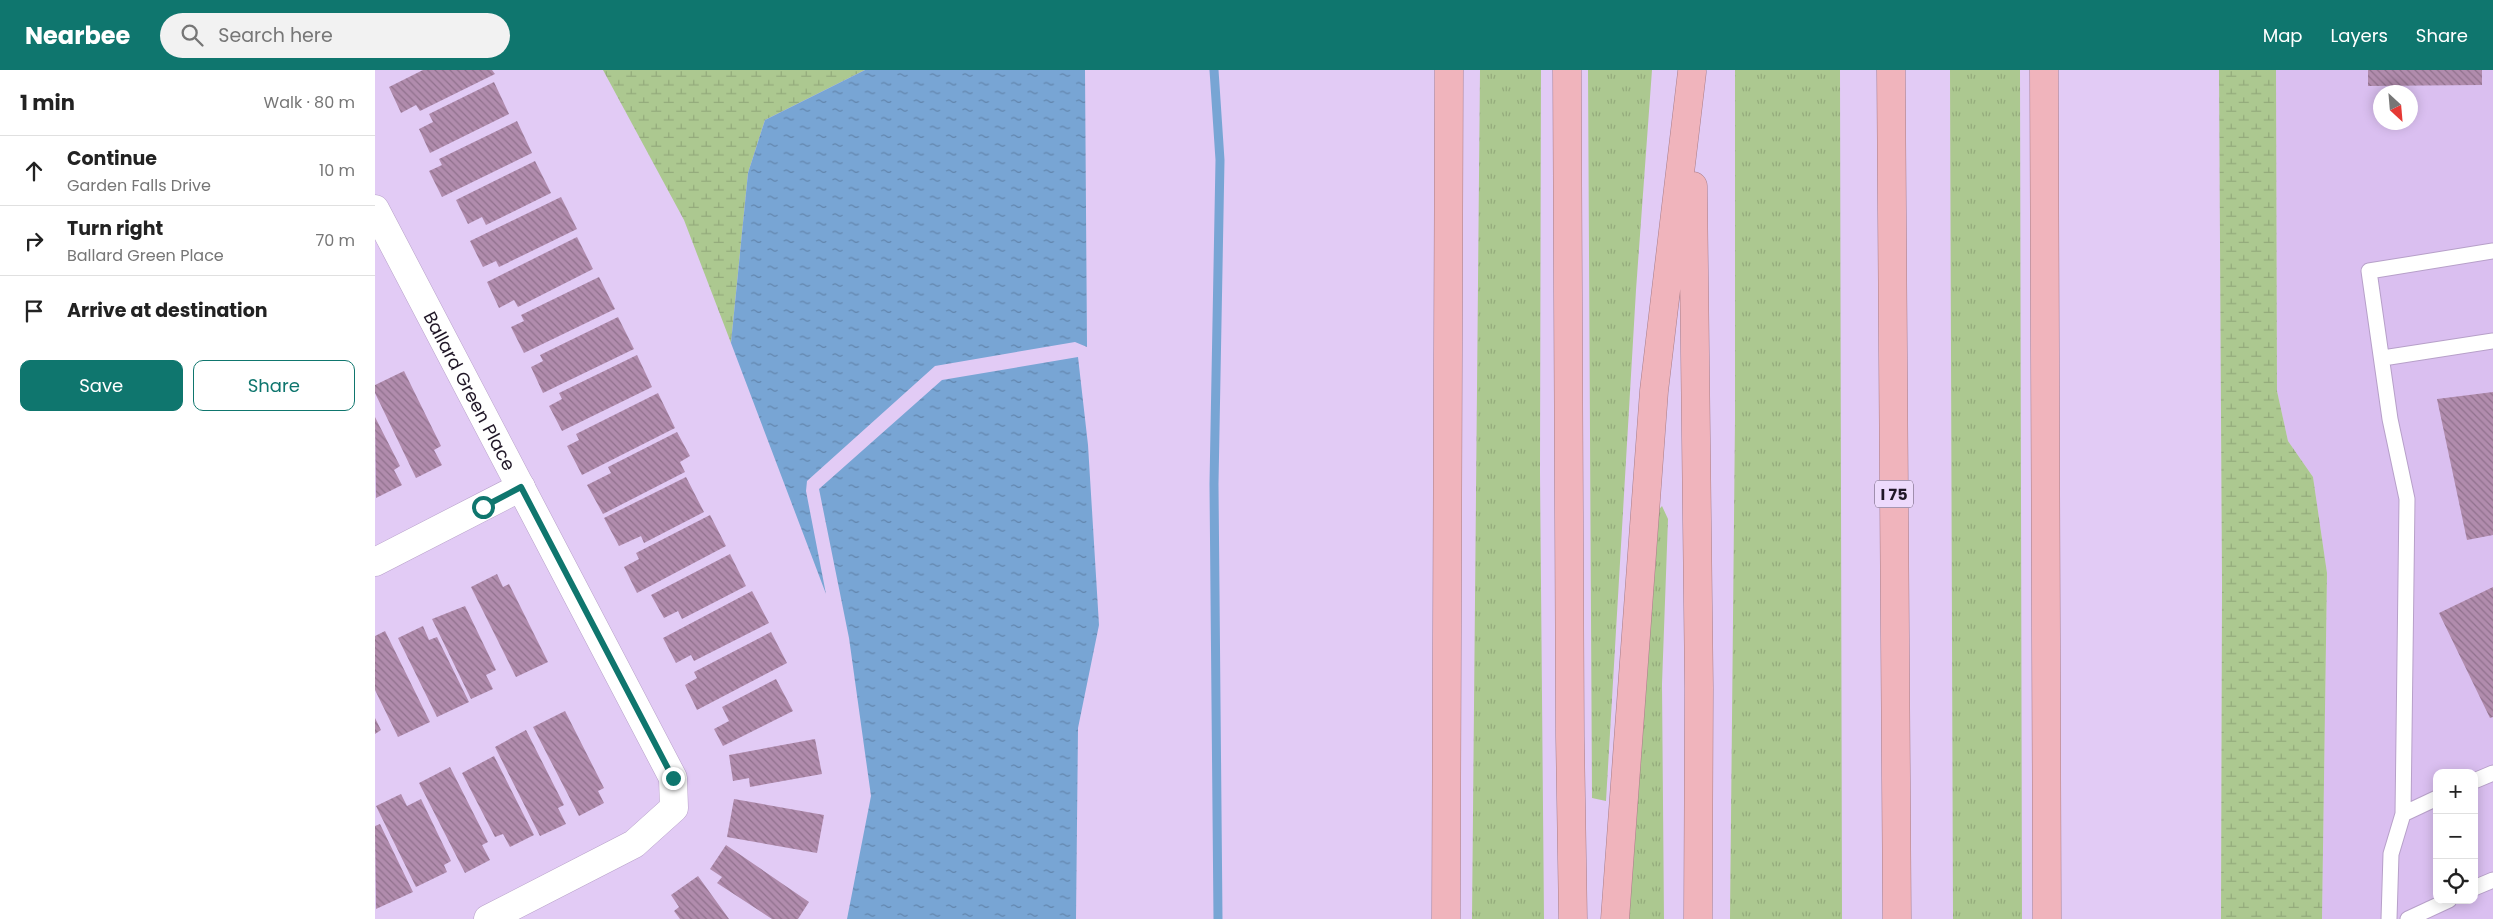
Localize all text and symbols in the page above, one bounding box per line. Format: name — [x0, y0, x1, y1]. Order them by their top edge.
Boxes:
search box — [160, 13, 510, 58]
text: Nearbee — [25, 19, 130, 52]
icon: search — [178, 21, 206, 49]
text: Search here — [218, 22, 333, 49]
text: Map — [2263, 23, 2303, 48]
text: Layers — [2331, 23, 2388, 48]
text: Share — [2416, 23, 2468, 48]
north arrow — [2373, 85, 2418, 130]
text: 1 min — [20, 88, 75, 117]
text: Walk · 80 m — [264, 91, 355, 114]
text: Continue — [67, 145, 157, 172]
icon: ahead — [20, 157, 48, 185]
text: 10 m — [319, 159, 355, 182]
text: Garden Falls Drive — [67, 174, 211, 197]
text: Turn right — [67, 215, 163, 242]
icon: right — [20, 227, 48, 255]
text: 70 m — [315, 229, 355, 252]
text: Ballard Green Place — [67, 244, 224, 267]
icon: arrive — [20, 297, 48, 325]
text: Arrive at destination — [67, 297, 268, 324]
street label: Ballard Green Place — [418, 307, 522, 475]
button: Save — [20, 360, 183, 411]
button: Share — [193, 360, 355, 411]
road number: I 75 — [1875, 480, 1913, 508]
route start — [472, 496, 495, 519]
route end — [662, 767, 685, 790]
map controls — [2433, 769, 2478, 904]
button: + — [2433, 769, 2478, 814]
button: − — [2433, 814, 2478, 859]
button: locate — [2433, 859, 2478, 904]

